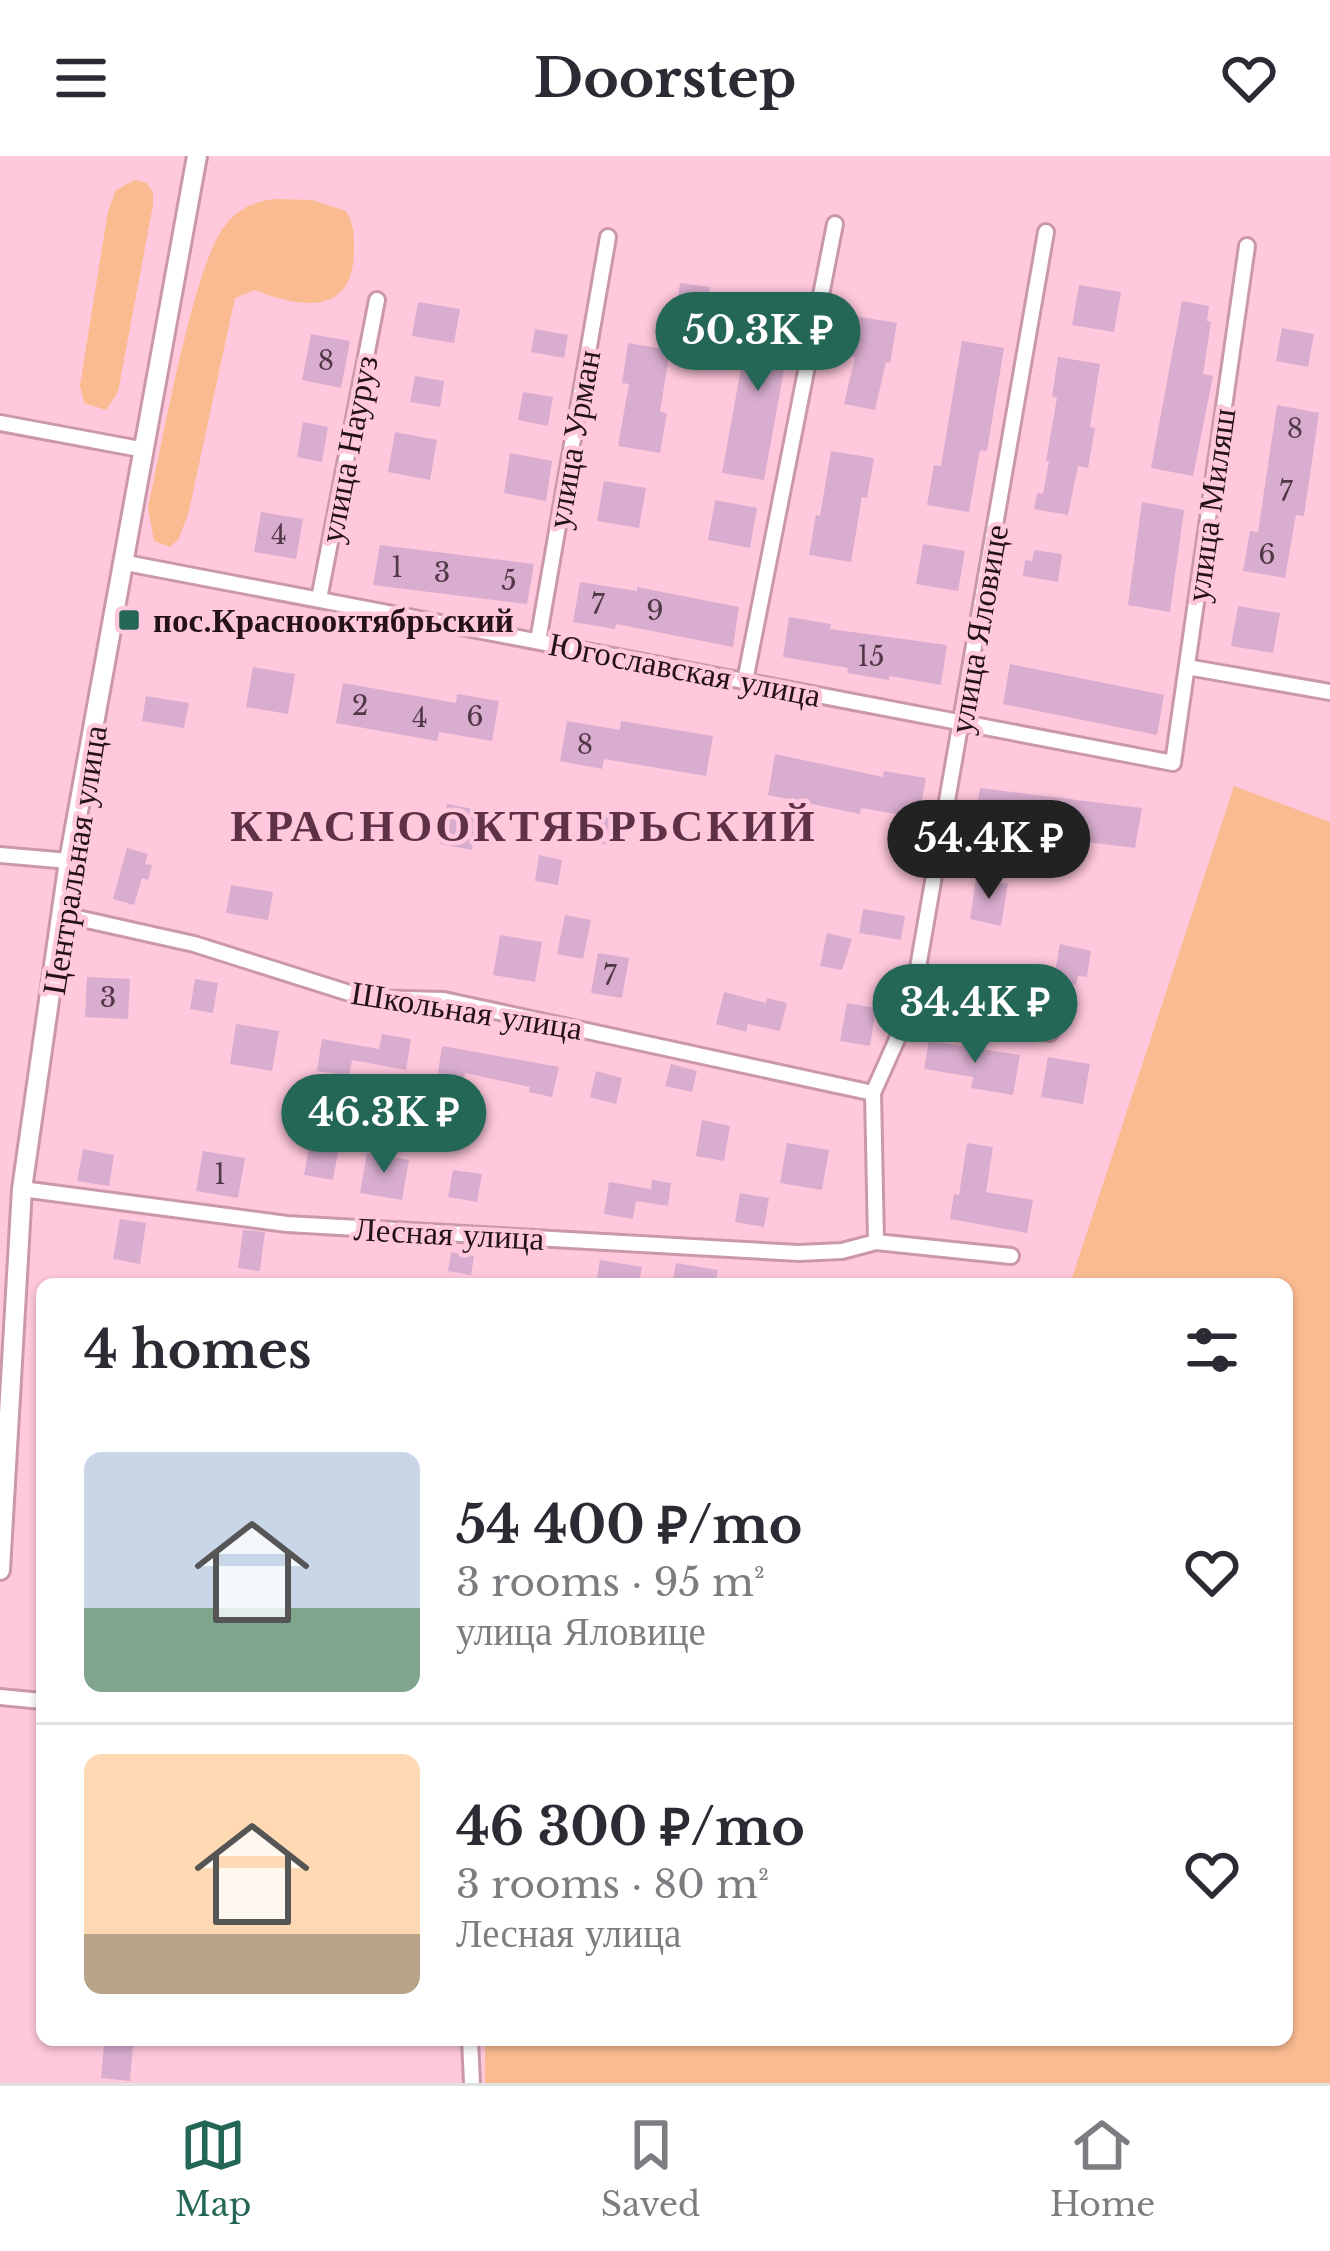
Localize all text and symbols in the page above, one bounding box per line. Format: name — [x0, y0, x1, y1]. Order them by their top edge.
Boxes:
icon: menu — [48, 45, 114, 111]
text: Doorstep — [534, 45, 796, 112]
icon: heart — [1216, 45, 1282, 111]
pin: 50.3K ₽ — [647, 292, 869, 394]
text: 50.3K ₽ — [682, 306, 834, 355]
house number: 8 — [318, 344, 334, 377]
street label: улица Урман — [538, 347, 609, 531]
street label: улица Науруз — [310, 352, 387, 546]
street label: улица Миляш — [1177, 406, 1244, 604]
house number: 8 — [1287, 412, 1303, 445]
house number: 7 — [1279, 475, 1293, 508]
house number: 4 — [271, 518, 287, 551]
street label: улица Яловице — [940, 521, 1017, 737]
house number: 6 — [1258, 538, 1276, 571]
house number: 1 — [391, 551, 403, 584]
house number: 3 — [434, 556, 450, 589]
house number: 5 — [501, 564, 517, 597]
house number: 7 — [591, 588, 605, 621]
house number: 9 — [646, 594, 664, 627]
place label: пос.Краснооктябрьский — [153, 600, 514, 641]
marker: пос.Краснооктябрьский — [116, 607, 142, 633]
street label: Югославская улица — [545, 623, 825, 716]
house number: 15 — [857, 640, 885, 673]
house number: 2 — [352, 689, 368, 722]
house number: 6 — [466, 700, 484, 733]
house number: 4 — [412, 701, 428, 734]
street label: Центральная улица — [33, 722, 116, 998]
house number: 8 — [577, 728, 593, 761]
district label: КРАСНООКТЯБРЬСКИЙ — [230, 797, 818, 853]
pin: 54.4K ₽ — [878, 800, 1100, 902]
text: 54.4K ₽ — [914, 814, 1064, 863]
house number: 7 — [603, 959, 617, 992]
pin: 34.4K ₽ — [864, 964, 1086, 1066]
street label: Школьная улица — [348, 972, 586, 1049]
text: 34.4K ₽ — [899, 978, 1051, 1027]
house number: 3 — [100, 981, 116, 1014]
pin: 46.3K ₽ — [273, 1074, 495, 1176]
text: 46.3K ₽ — [308, 1088, 460, 1137]
house number: 1 — [214, 1158, 226, 1191]
street label: Лесная улица — [353, 1208, 546, 1259]
icon: filters — [1179, 1317, 1245, 1383]
text: 4 homes — [84, 1319, 312, 1382]
text: 54 400 ₽/mo — [456, 1494, 802, 1557]
icon: home — [180, 1500, 324, 1644]
icon: heart — [1179, 1539, 1245, 1605]
text: 3 rooms · 95 m² — [456, 1558, 765, 1607]
text: улица Яловице — [456, 1607, 706, 1656]
text: 46 300 ₽/mo — [456, 1796, 805, 1859]
icon: home — [180, 1802, 324, 1946]
icon: heart — [1179, 1841, 1245, 1907]
text: 3 rooms · 80 m² — [456, 1860, 769, 1909]
text: Лесная улица — [456, 1909, 681, 1958]
tab: Map — [175, 2112, 251, 2225]
tab: Saved — [601, 2112, 700, 2225]
tab: Home — [1050, 2112, 1155, 2225]

